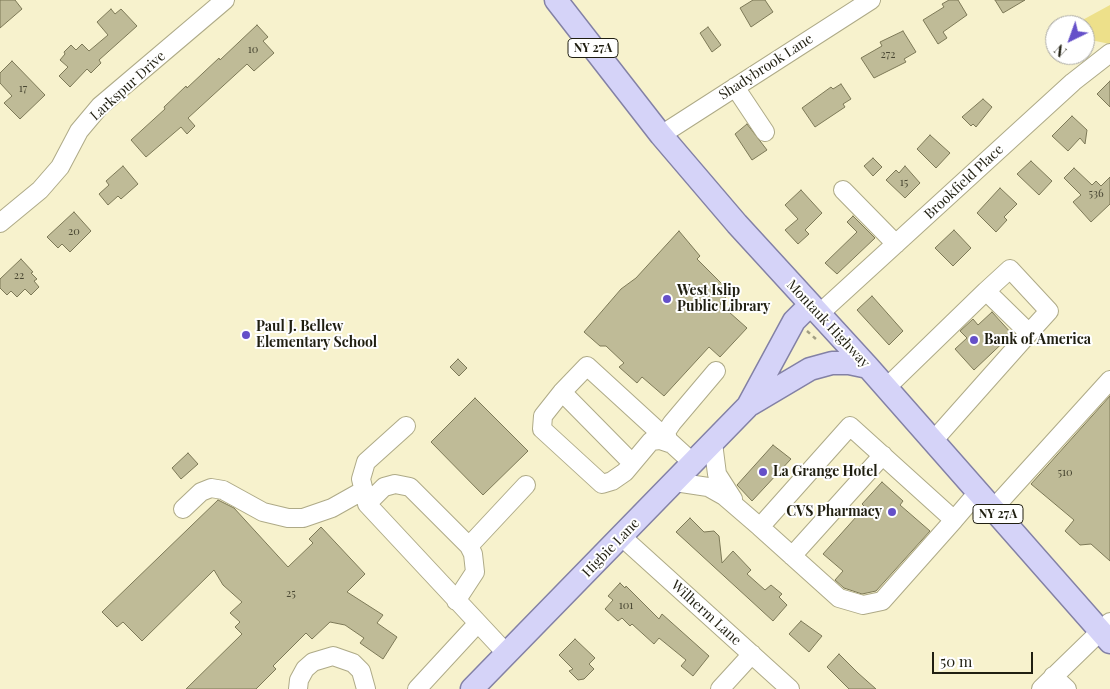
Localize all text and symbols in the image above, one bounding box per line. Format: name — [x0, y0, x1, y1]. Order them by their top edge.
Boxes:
north arrow — [1045, 15, 1095, 65]
street label: Shadybrook Lane — [716, 30, 816, 104]
road number: NY 27A — [568, 38, 618, 58]
text: N — [1050, 40, 1070, 61]
house number: 10 — [248, 43, 258, 57]
street label: Larkspur Drive — [87, 48, 169, 124]
house number: 272 — [880, 48, 896, 62]
house number: 17 — [19, 82, 27, 96]
street label: Brookfield Place — [921, 141, 1007, 223]
house number: 15 — [900, 176, 908, 190]
house number: 536 — [1088, 187, 1104, 201]
house number: 20 — [68, 225, 80, 239]
house number: 22 — [14, 269, 24, 283]
street label: Montauk Highway — [783, 277, 873, 371]
place label: West Islip Public Library — [677, 283, 770, 316]
marker: West Islip Public Library — [661, 293, 673, 305]
place label: Paul J. Bellew Elementary School — [256, 319, 377, 352]
marker: Paul J. Bellew Elementary School — [240, 329, 252, 341]
place label: Bank of America — [984, 332, 1091, 348]
marker: Bank of America — [968, 334, 980, 346]
place label: La Grange Hotel — [773, 464, 878, 480]
marker: La Grange Hotel — [757, 466, 769, 478]
house number: 510 — [1057, 466, 1073, 480]
place label: CVS Pharmacy — [786, 504, 882, 520]
road number: NY 27A — [973, 504, 1023, 524]
marker: CVS Pharmacy — [886, 506, 898, 518]
street label: Higbie Lane — [579, 515, 643, 581]
street label: Wilherm Lane — [667, 577, 745, 649]
house number: 25 — [286, 587, 296, 601]
house number: 101 — [619, 599, 633, 613]
scale bar — [935, 642, 1036, 674]
text: 50 m — [940, 651, 972, 671]

